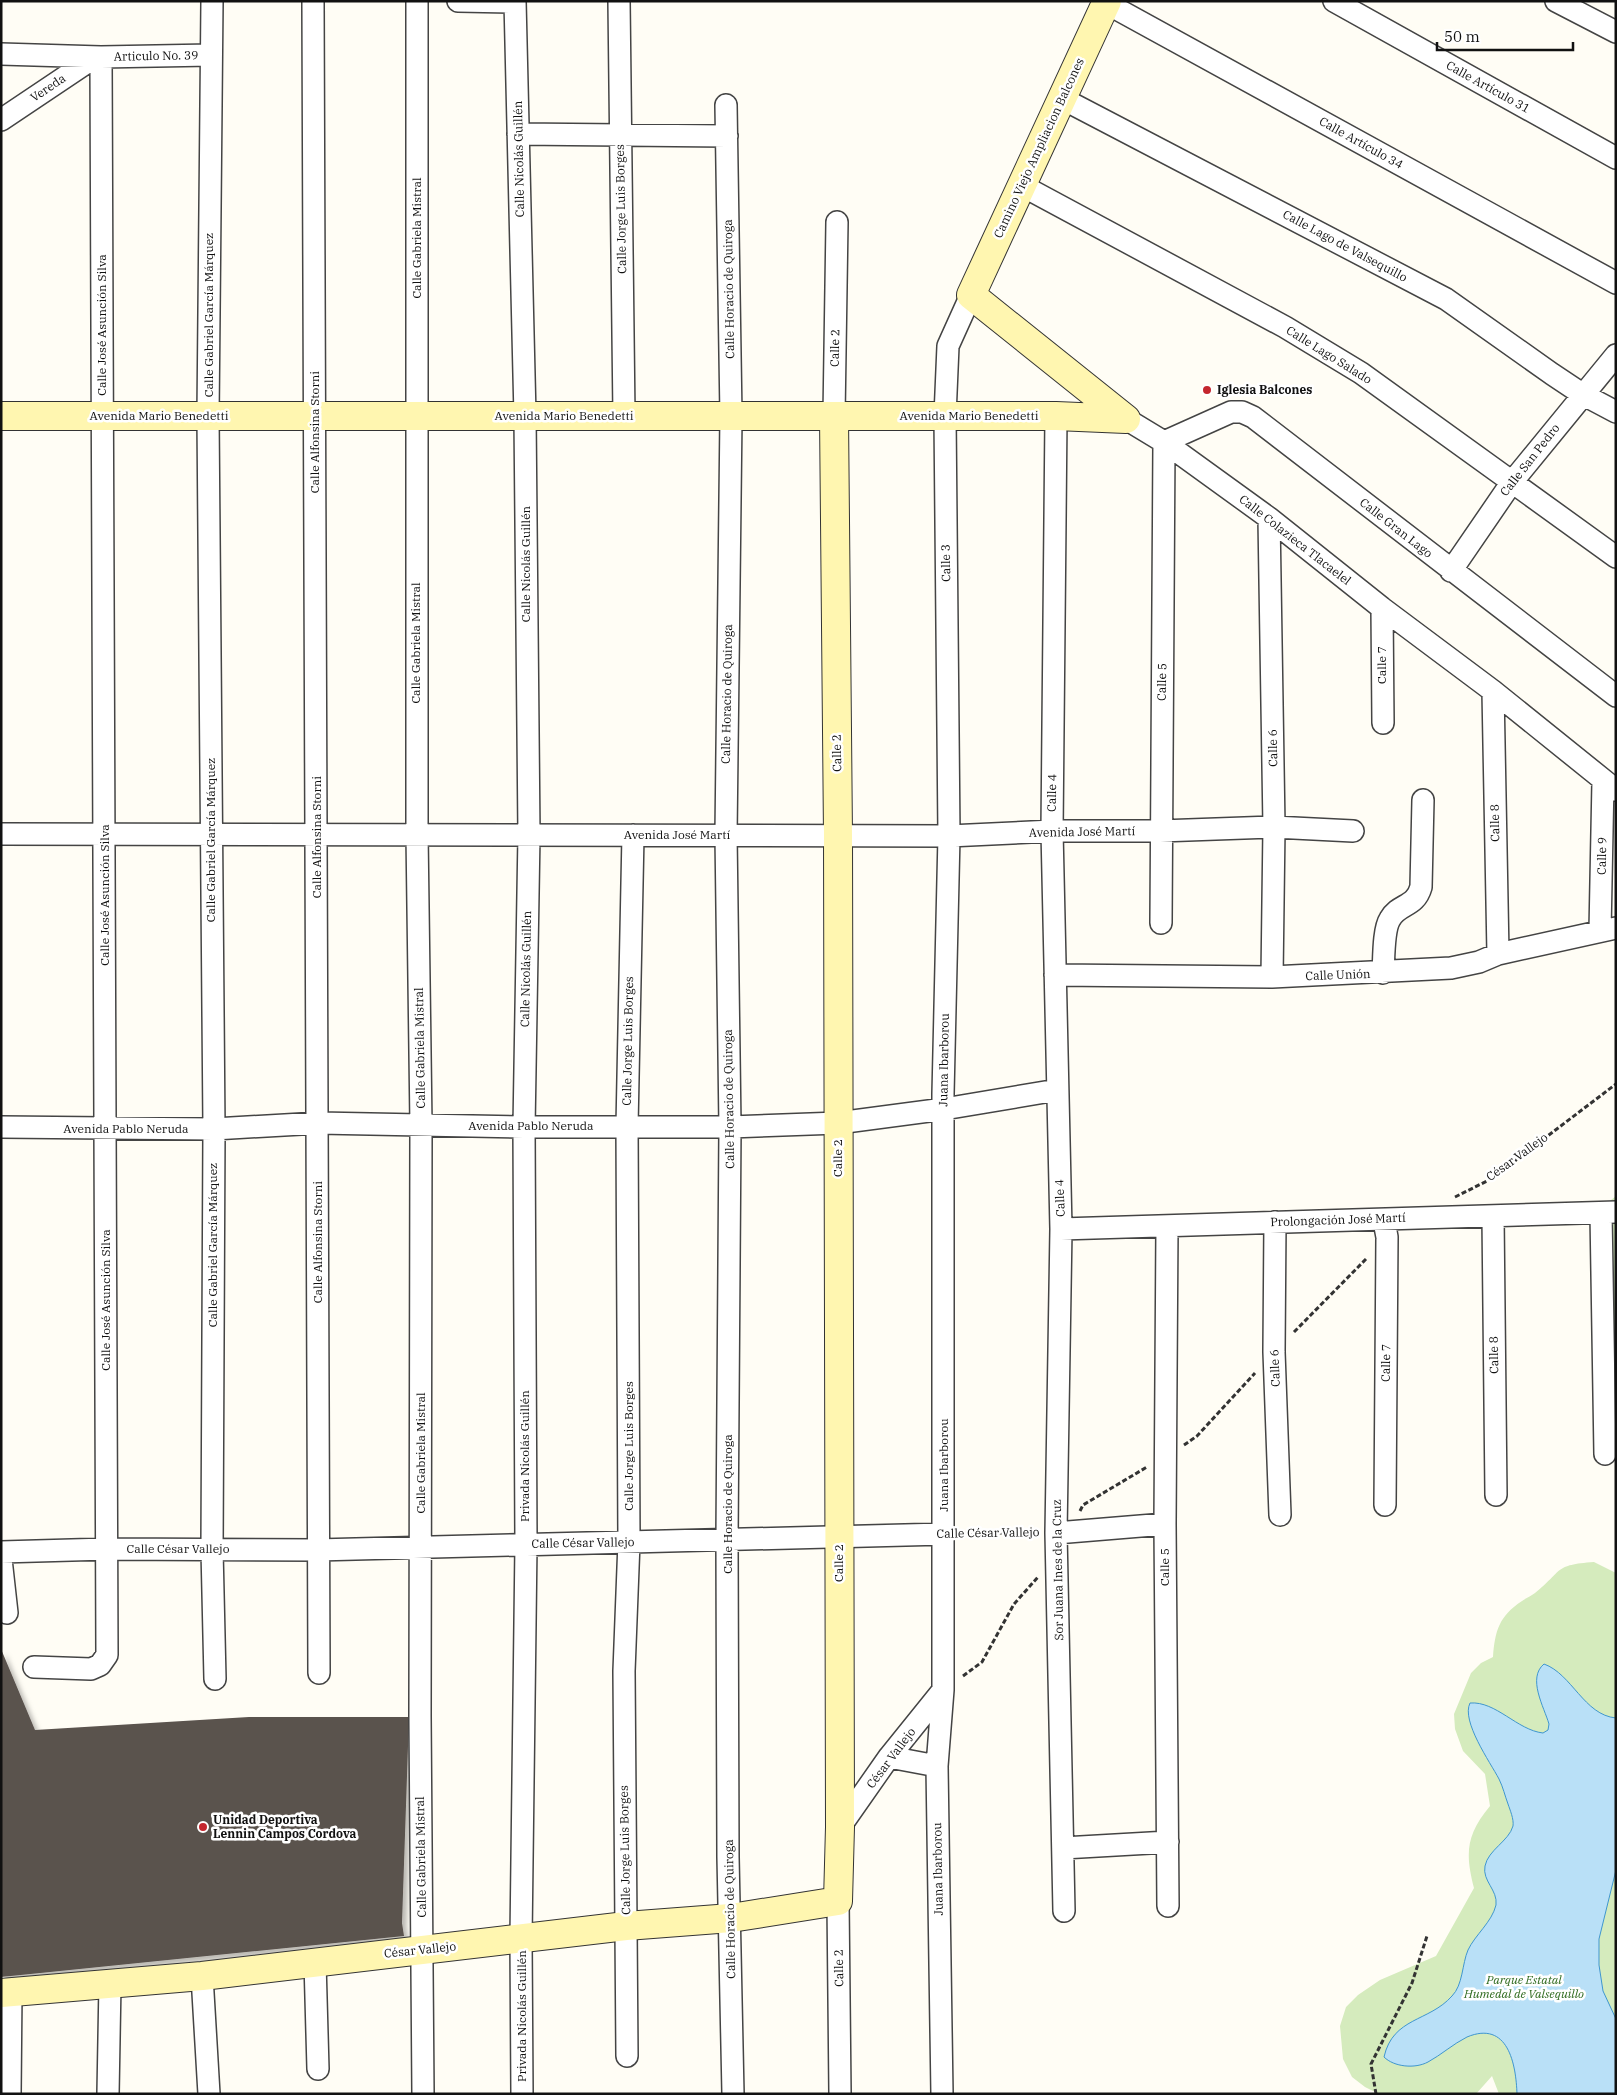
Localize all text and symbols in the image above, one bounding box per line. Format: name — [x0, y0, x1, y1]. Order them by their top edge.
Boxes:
scale bar — [1437, 20, 1573, 52]
text: 50 m — [1444, 27, 1480, 46]
street label: Articulo No. 39 — [114, 47, 198, 64]
street label: Camino Viejo Ampliacion Balcones — [990, 55, 1087, 240]
street label: Calle Artículo 31 — [1444, 57, 1533, 116]
street label: Vereda — [27, 70, 69, 105]
street label: Calle Nicolás Guillén — [510, 100, 527, 217]
street label: Calle Artículo 34 — [1317, 113, 1406, 172]
street label: Calle Jorge Luis Borges — [612, 144, 629, 274]
street label: Calle Gabriela Mistral — [409, 177, 424, 299]
street label: Calle Lago de Valsequillo — [1280, 206, 1410, 285]
street label: Calle Horacio de Quiroga — [720, 219, 737, 359]
street label: Calle Gabriel García Márquez — [201, 233, 216, 397]
street label: Calle José Asunción Silva — [94, 254, 109, 396]
street label: Calle Lago Salado — [1284, 322, 1375, 387]
street label: Calle 2 — [827, 329, 842, 367]
street label: Calle Alfonsina Storni — [307, 371, 322, 493]
place label: Iglesia Balcones — [1217, 382, 1312, 397]
marker: Iglesia Balcones — [1201, 384, 1213, 396]
street label: Avenida Mario Benedetti — [90, 408, 229, 423]
street label: Avenida Mario Benedetti — [495, 408, 634, 423]
street label: Avenida Mario Benedetti — [900, 408, 1039, 423]
street label: Calle San Pedro — [1497, 420, 1563, 499]
street label: Calle Colazieca Tlacaelel — [1236, 491, 1355, 588]
street label: Calle Gran Lago — [1357, 494, 1436, 561]
street label: Calle Nicolás Guillén — [518, 505, 533, 622]
street label: Calle 3 — [938, 544, 953, 582]
street label: Calle Gabriela Mistral — [408, 582, 423, 704]
street label: Calle Horacio de Quiroga — [718, 624, 735, 764]
street label: Calle 7 — [1374, 646, 1389, 684]
street label: Calle 5 — [1154, 663, 1169, 701]
street label: Calle 6 — [1265, 729, 1280, 767]
street label: Calle 2 — [829, 734, 844, 772]
street label: Calle Gabriel García Márquez — [203, 758, 218, 922]
street label: Calle 4 — [1044, 774, 1059, 812]
street label: Calle Alfonsina Storni — [309, 776, 324, 898]
street label: Calle 8 — [1487, 804, 1502, 842]
street label: Avenida José Martí — [1029, 823, 1136, 840]
street label: Calle José Asunción Silva — [97, 824, 112, 966]
street label: Avenida José Martí — [624, 827, 730, 842]
street label: Calle 9 — [1594, 837, 1609, 875]
street label: Calle Nicolás Guillén — [517, 910, 534, 1027]
street label: Calle Unión — [1305, 966, 1371, 983]
street label: Calle Jorge Luis Borges — [619, 976, 636, 1106]
street label: Calle Gabriela Mistral — [411, 987, 428, 1109]
street label: Juana Ibarborou — [935, 1013, 952, 1107]
street label: Calle Horacio de Quiroga — [720, 1029, 737, 1169]
street label: Avenida Pablo Neruda — [468, 1118, 594, 1133]
street label: Avenida Pablo Neruda — [63, 1121, 189, 1136]
street label: César Vallejo — [1483, 1129, 1551, 1184]
street label: Calle 2 — [830, 1139, 845, 1177]
street label: Calle Gabriel García Márquez — [205, 1163, 220, 1327]
street label: Calle 4 — [1051, 1179, 1068, 1217]
street label: Calle Alfonsina Storni — [310, 1181, 325, 1303]
street label: Prolongación José Martí — [1270, 1210, 1406, 1229]
street label: Calle José Asunción Silva — [98, 1229, 113, 1371]
street label: Calle 8 — [1486, 1336, 1501, 1374]
street label: Calle 7 — [1378, 1344, 1393, 1382]
street label: Calle 6 — [1266, 1349, 1283, 1387]
street label: Calle Jorge Luis Borges — [621, 1381, 636, 1511]
street label: Privada Nicolás Guillén — [517, 1390, 532, 1522]
street label: Calle Gabriela Mistral — [413, 1392, 428, 1514]
street label: Juana Ibarborou — [936, 1418, 951, 1512]
street label: Calle Horacio de Quiroga — [720, 1434, 735, 1574]
street label: Sor Juana Ines de la Cruz — [1049, 1499, 1066, 1641]
street label: Calle César Vallejo — [936, 1524, 1040, 1541]
street label: Calle César Vallejo — [531, 1534, 635, 1551]
street label: Calle César Vallejo — [126, 1541, 230, 1556]
street label: Calle 2 — [831, 1544, 846, 1582]
street label: Calle 5 — [1157, 1548, 1172, 1586]
street label: César Vallejo — [863, 1724, 919, 1791]
street label: Calle Jorge Luis Borges — [616, 1785, 633, 1915]
street label: Calle Gabriela Mistral — [412, 1796, 429, 1918]
place label: Unidad Deportiva Lennin Campos Cordova — [213, 1812, 356, 1841]
marker: Unidad Deportiva Lennin Campos Cordova — [197, 1821, 209, 1833]
street label: Juana Ibarborou — [929, 1822, 946, 1916]
street label: Calle Horacio de Quiroga — [721, 1839, 738, 1979]
street label: César Vallejo — [383, 1938, 457, 1961]
street label: Calle 2 — [831, 1949, 846, 1987]
street label: Privada Nicolás Guillén — [514, 1950, 529, 2082]
park label: Parque Estatal Humedal de Valsequillo — [1463, 1972, 1584, 2001]

